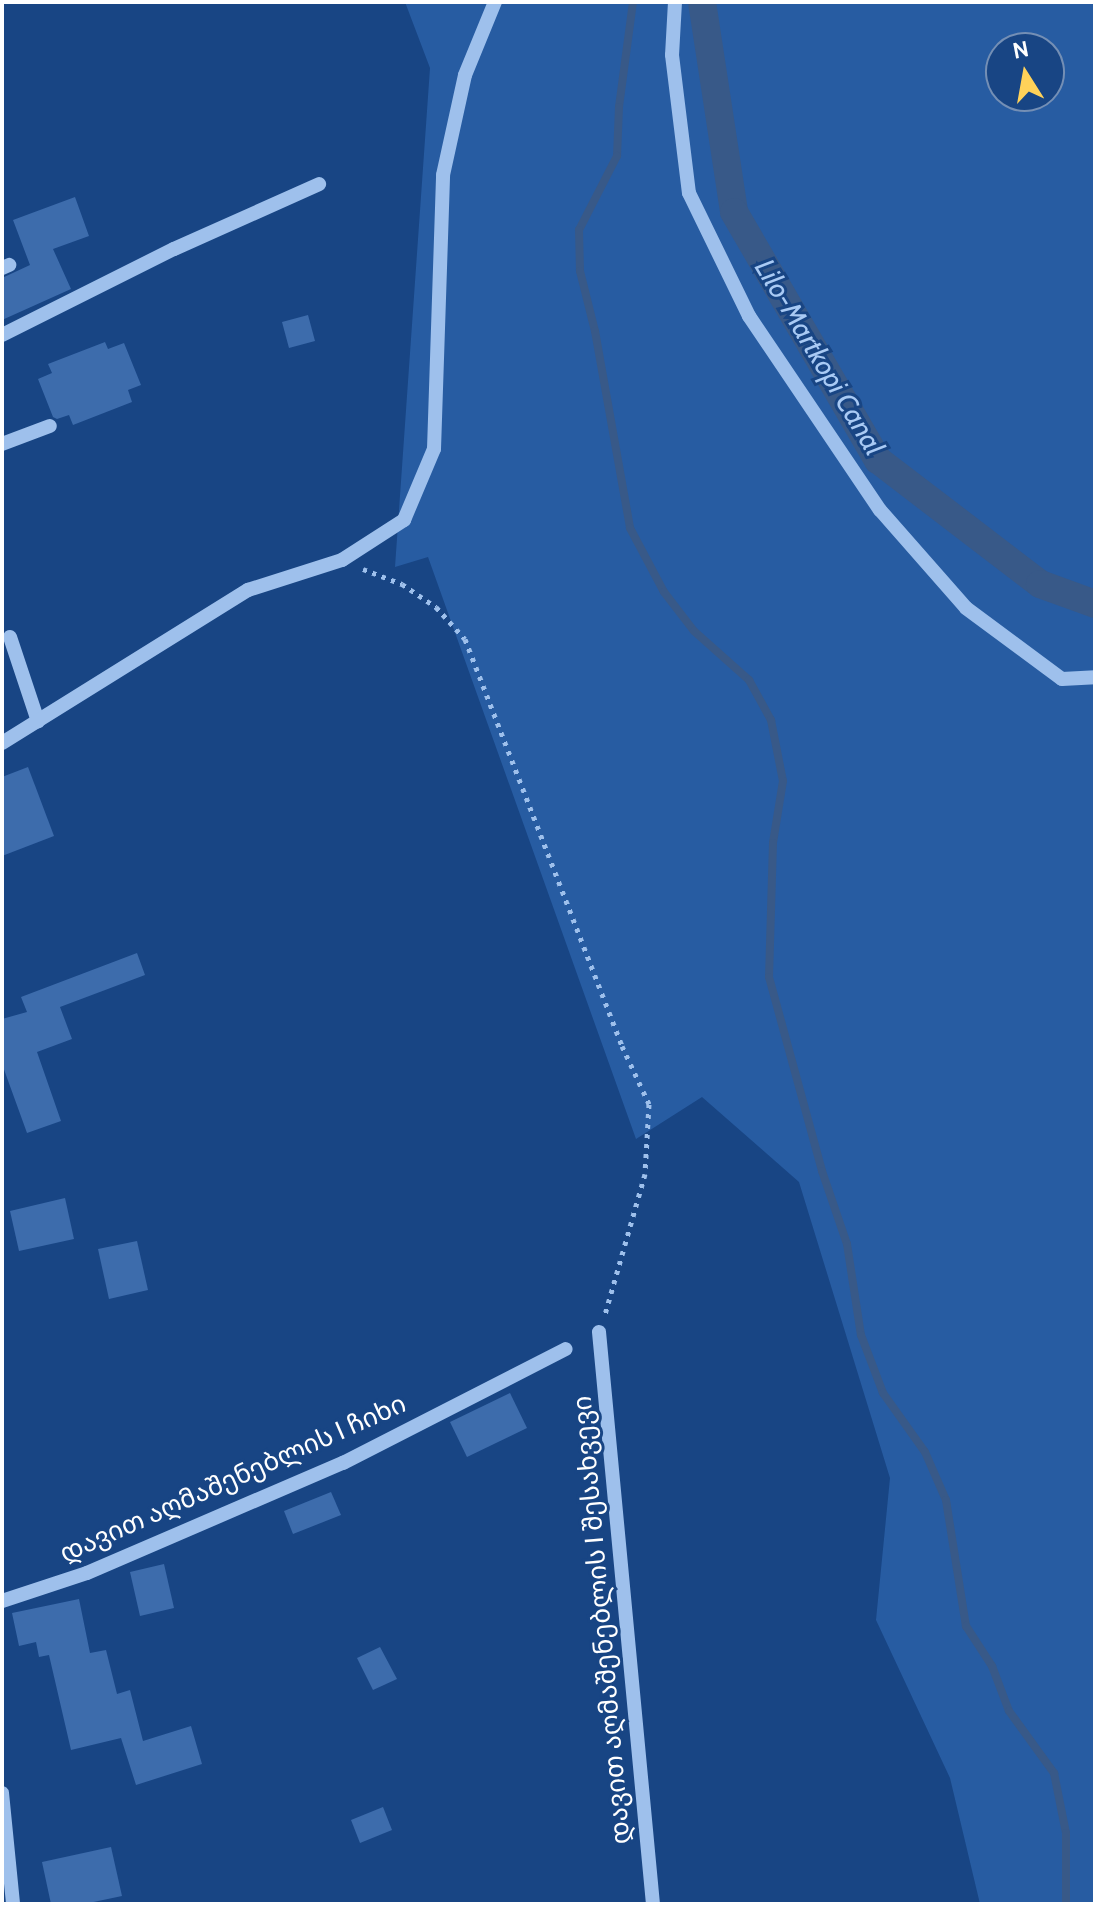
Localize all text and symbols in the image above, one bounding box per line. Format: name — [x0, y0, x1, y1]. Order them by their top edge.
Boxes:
north arrow — [985, 32, 1065, 112]
text: N — [1010, 35, 1031, 65]
water label: Lilo-Martkopi Canal — [748, 253, 892, 461]
street label: დავით აღმაშენებლის I ჩიხი — [55, 1388, 411, 1570]
street label: დავით აღმაშენებლის I შესახვევი — [567, 1394, 637, 1846]

